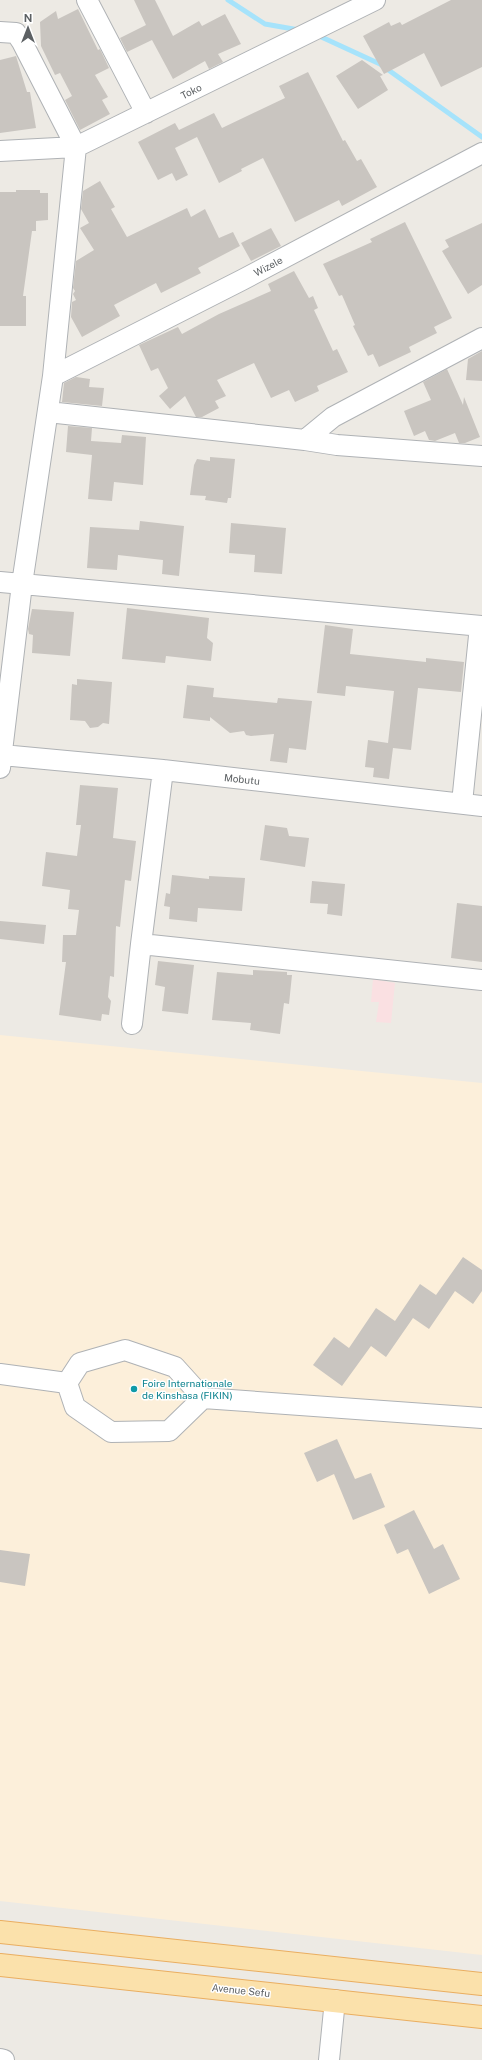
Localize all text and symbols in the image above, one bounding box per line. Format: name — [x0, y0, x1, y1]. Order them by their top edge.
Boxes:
north arrow — [8, 8, 48, 48]
text: N — [24, 12, 32, 24]
street label: Toko — [179, 81, 204, 101]
street label: Wizele — [252, 253, 285, 279]
street label: Mobutu — [224, 771, 261, 787]
place label: Foire Internationale de Kinshasa (FIKIN) — [142, 1377, 233, 1401]
marker: Foire Internationale de Kinshasa (FIKIN) — [129, 1384, 139, 1394]
street label: Avenue Sefu — [211, 1981, 271, 1999]

